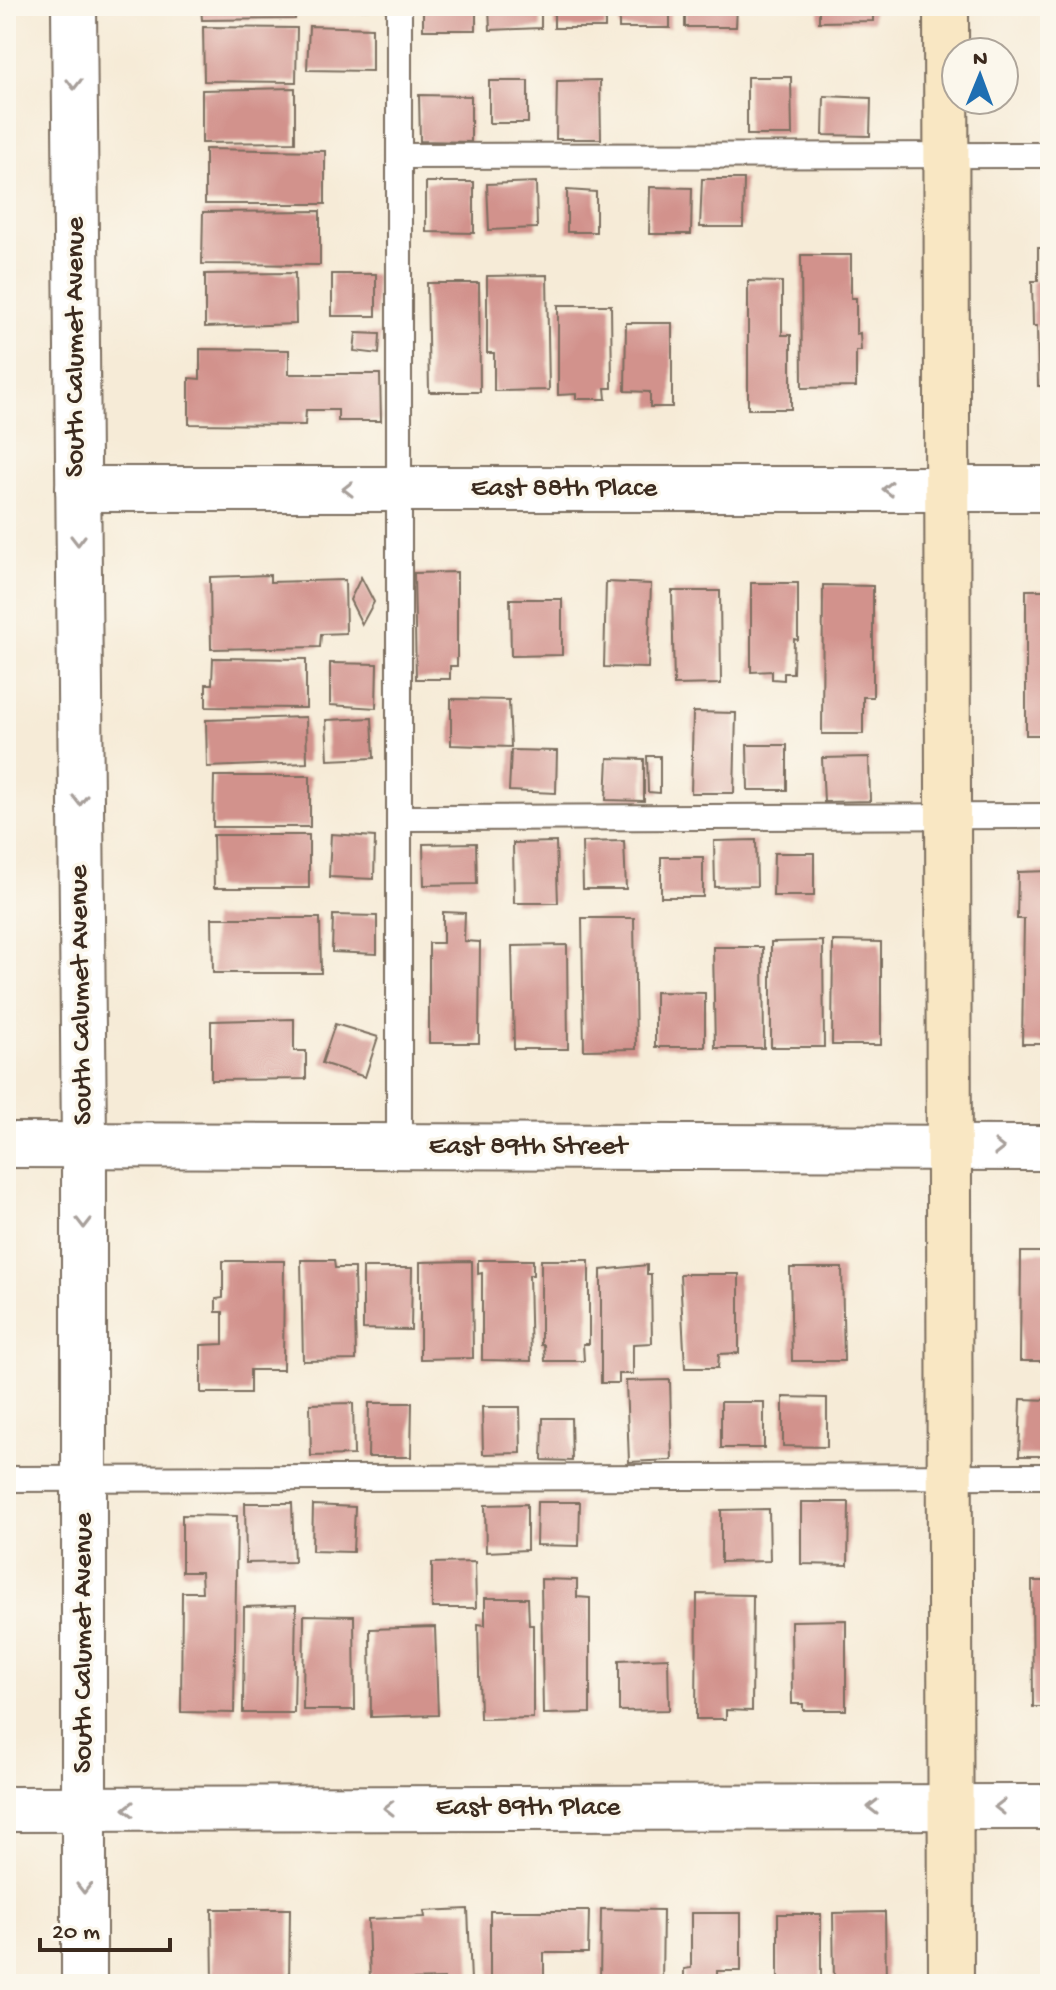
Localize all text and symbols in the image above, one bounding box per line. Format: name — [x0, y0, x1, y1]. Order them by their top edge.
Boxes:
north arrow — [940, 36, 1020, 116]
text: N — [973, 47, 988, 73]
one-way arrow — [65, 78, 83, 91]
street label: South Calumet Avenue — [60, 216, 93, 477]
street label: East 88th Place — [471, 473, 658, 506]
one-way arrow — [341, 480, 354, 498]
one-way arrow — [881, 480, 894, 498]
one-way arrow — [69, 534, 87, 547]
one-way arrow — [72, 794, 89, 807]
street label: South Calumet Avenue — [63, 864, 101, 1125]
street label: East 89th Street — [429, 1131, 630, 1164]
one-way arrow — [993, 1139, 1006, 1157]
one-way arrow — [75, 1217, 93, 1230]
street label: South Calumet Avenue — [68, 1512, 101, 1773]
street label: East 89th Place — [436, 1792, 621, 1825]
one-way arrow — [866, 1798, 879, 1816]
one-way arrow — [993, 1798, 1006, 1816]
one-way arrow — [382, 1799, 395, 1817]
one-way arrow — [122, 1800, 135, 1818]
one-way arrow — [75, 1882, 93, 1895]
scale bar — [40, 1902, 170, 1952]
text: 20 m — [52, 1919, 100, 1948]

